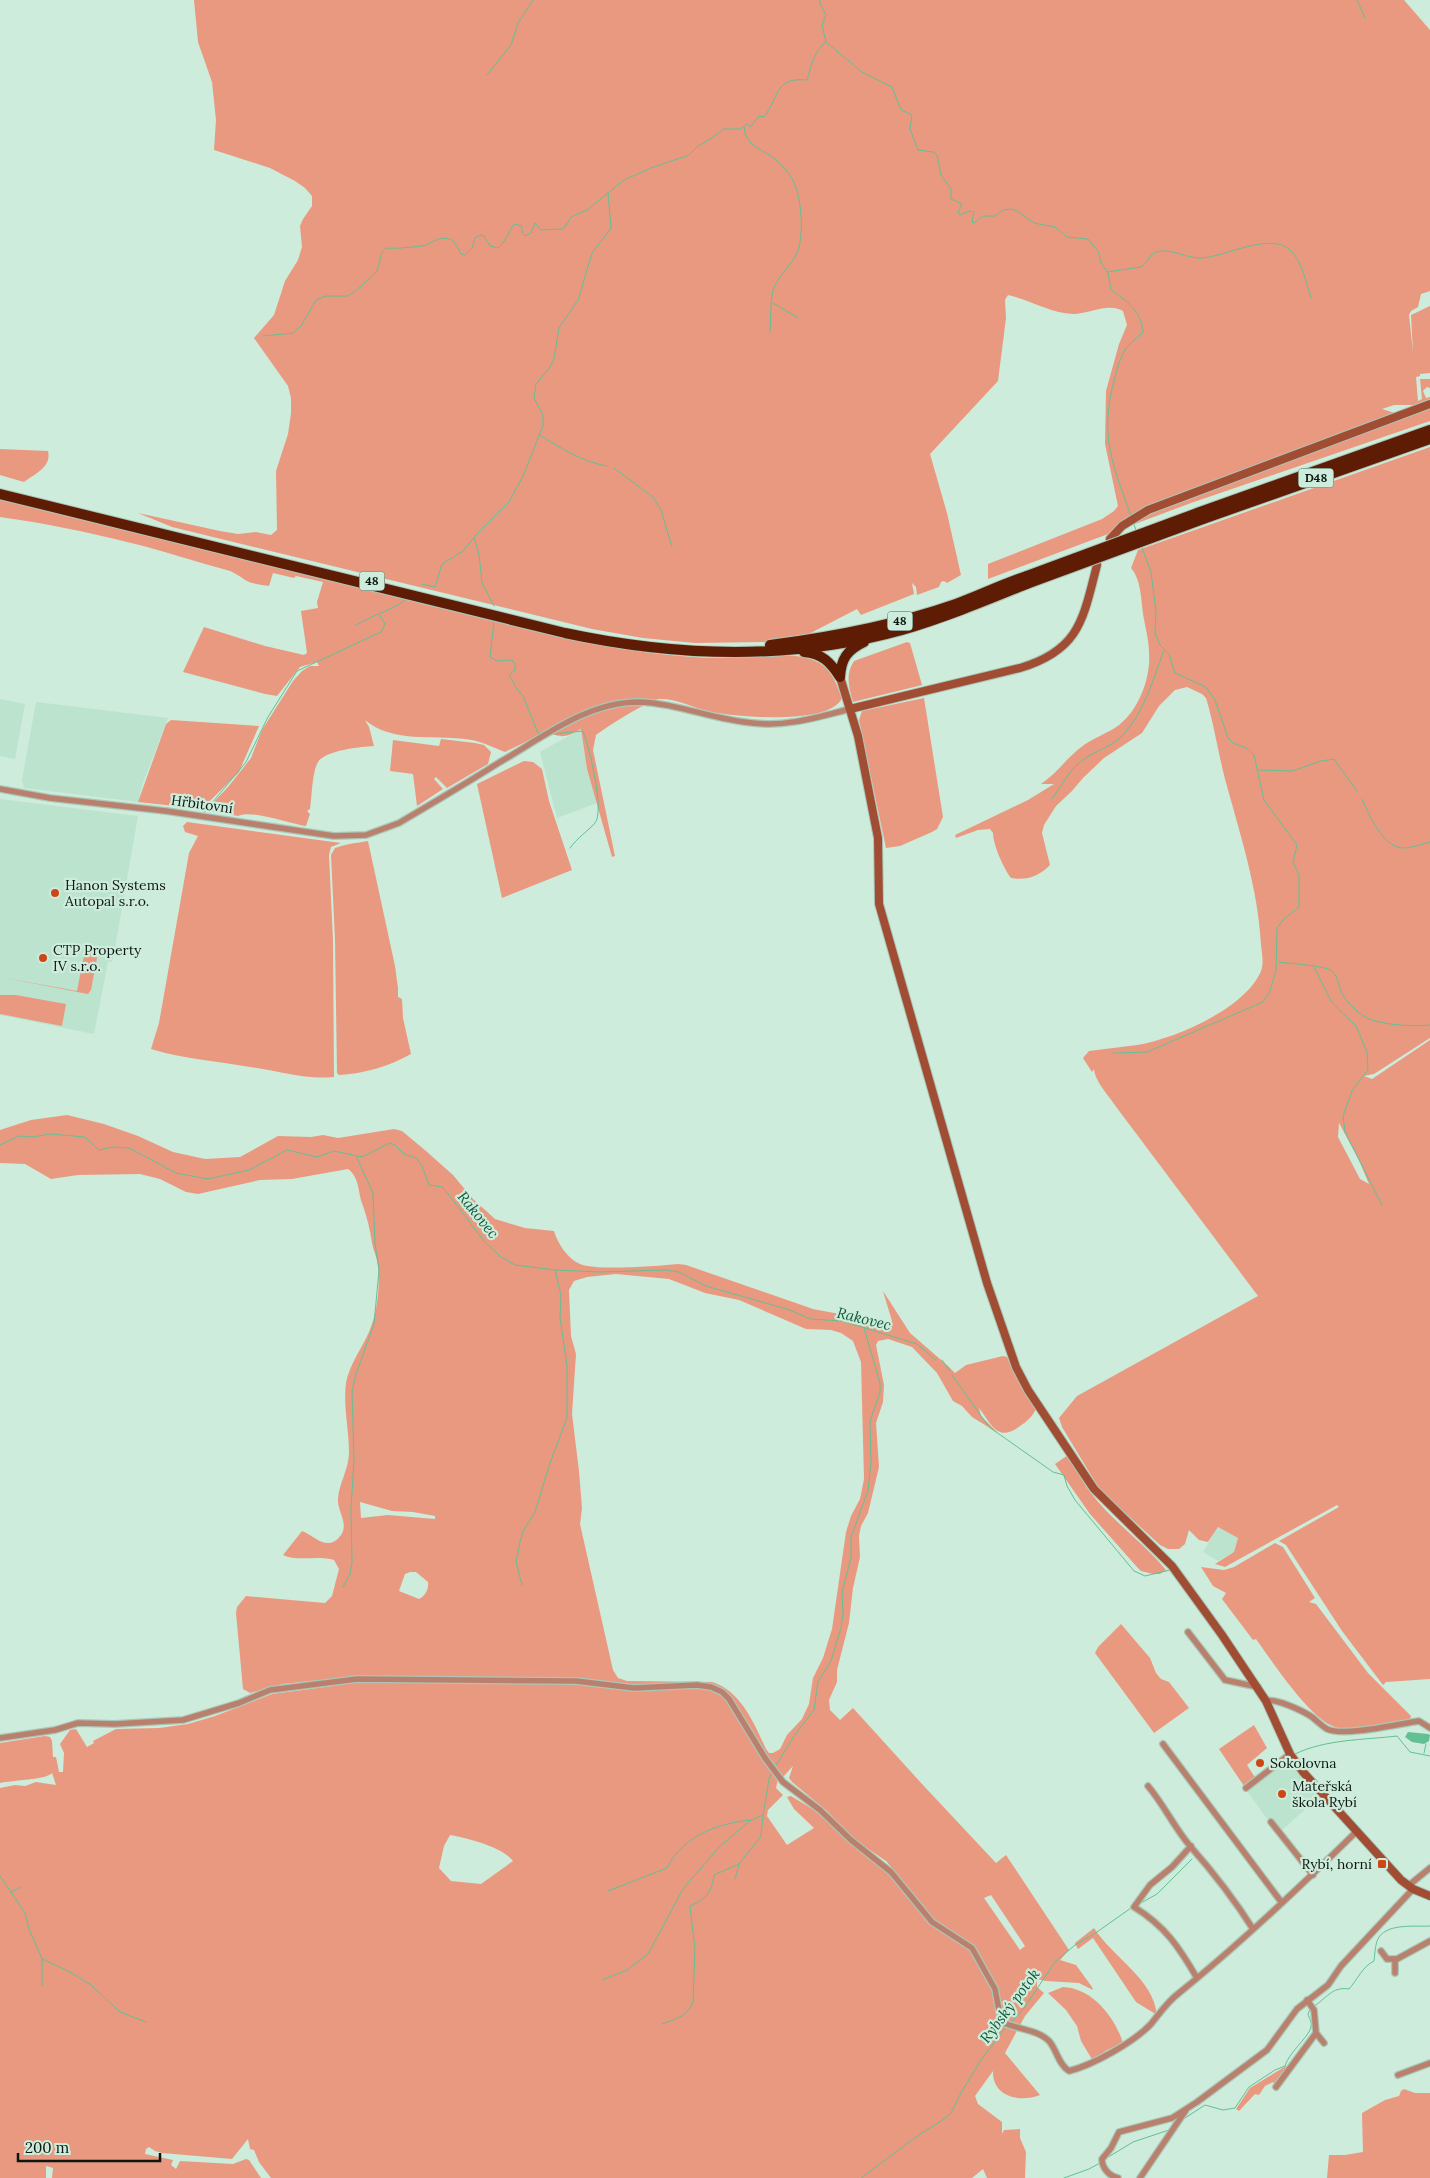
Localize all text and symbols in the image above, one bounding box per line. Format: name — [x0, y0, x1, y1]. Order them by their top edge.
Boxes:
road number: D48 — [1298, 468, 1334, 488]
road number: 48 — [360, 572, 384, 590]
road number: 48 — [888, 612, 912, 630]
street label: Hřbitovní — [170, 791, 234, 817]
place label: Hanon Systems Autopal s.r.o. — [64, 876, 166, 910]
marker: Hanon Systems Autopal s.r.o. — [49, 887, 61, 899]
place label: CTP Property IV s.r.o. — [53, 941, 142, 975]
marker: CTP Property IV s.r.o. — [37, 952, 49, 964]
water label: Rakovec — [454, 1187, 503, 1242]
water label: Rakovec — [835, 1303, 893, 1334]
place label: Sokolovna — [1270, 1754, 1336, 1772]
marker: Sokolovna — [1254, 1757, 1266, 1769]
place label: Mateřská škola Rybí — [1292, 1777, 1357, 1811]
marker: Mateřská škola Rybí — [1276, 1788, 1288, 1800]
place label: Rybí, horní — [1302, 1855, 1372, 1873]
marker: Rybí, horní — [1376, 1858, 1388, 1870]
water label: Rybský potok — [976, 1965, 1044, 2047]
scale bar — [18, 2130, 160, 2162]
text: 200 m — [25, 2138, 69, 2157]

